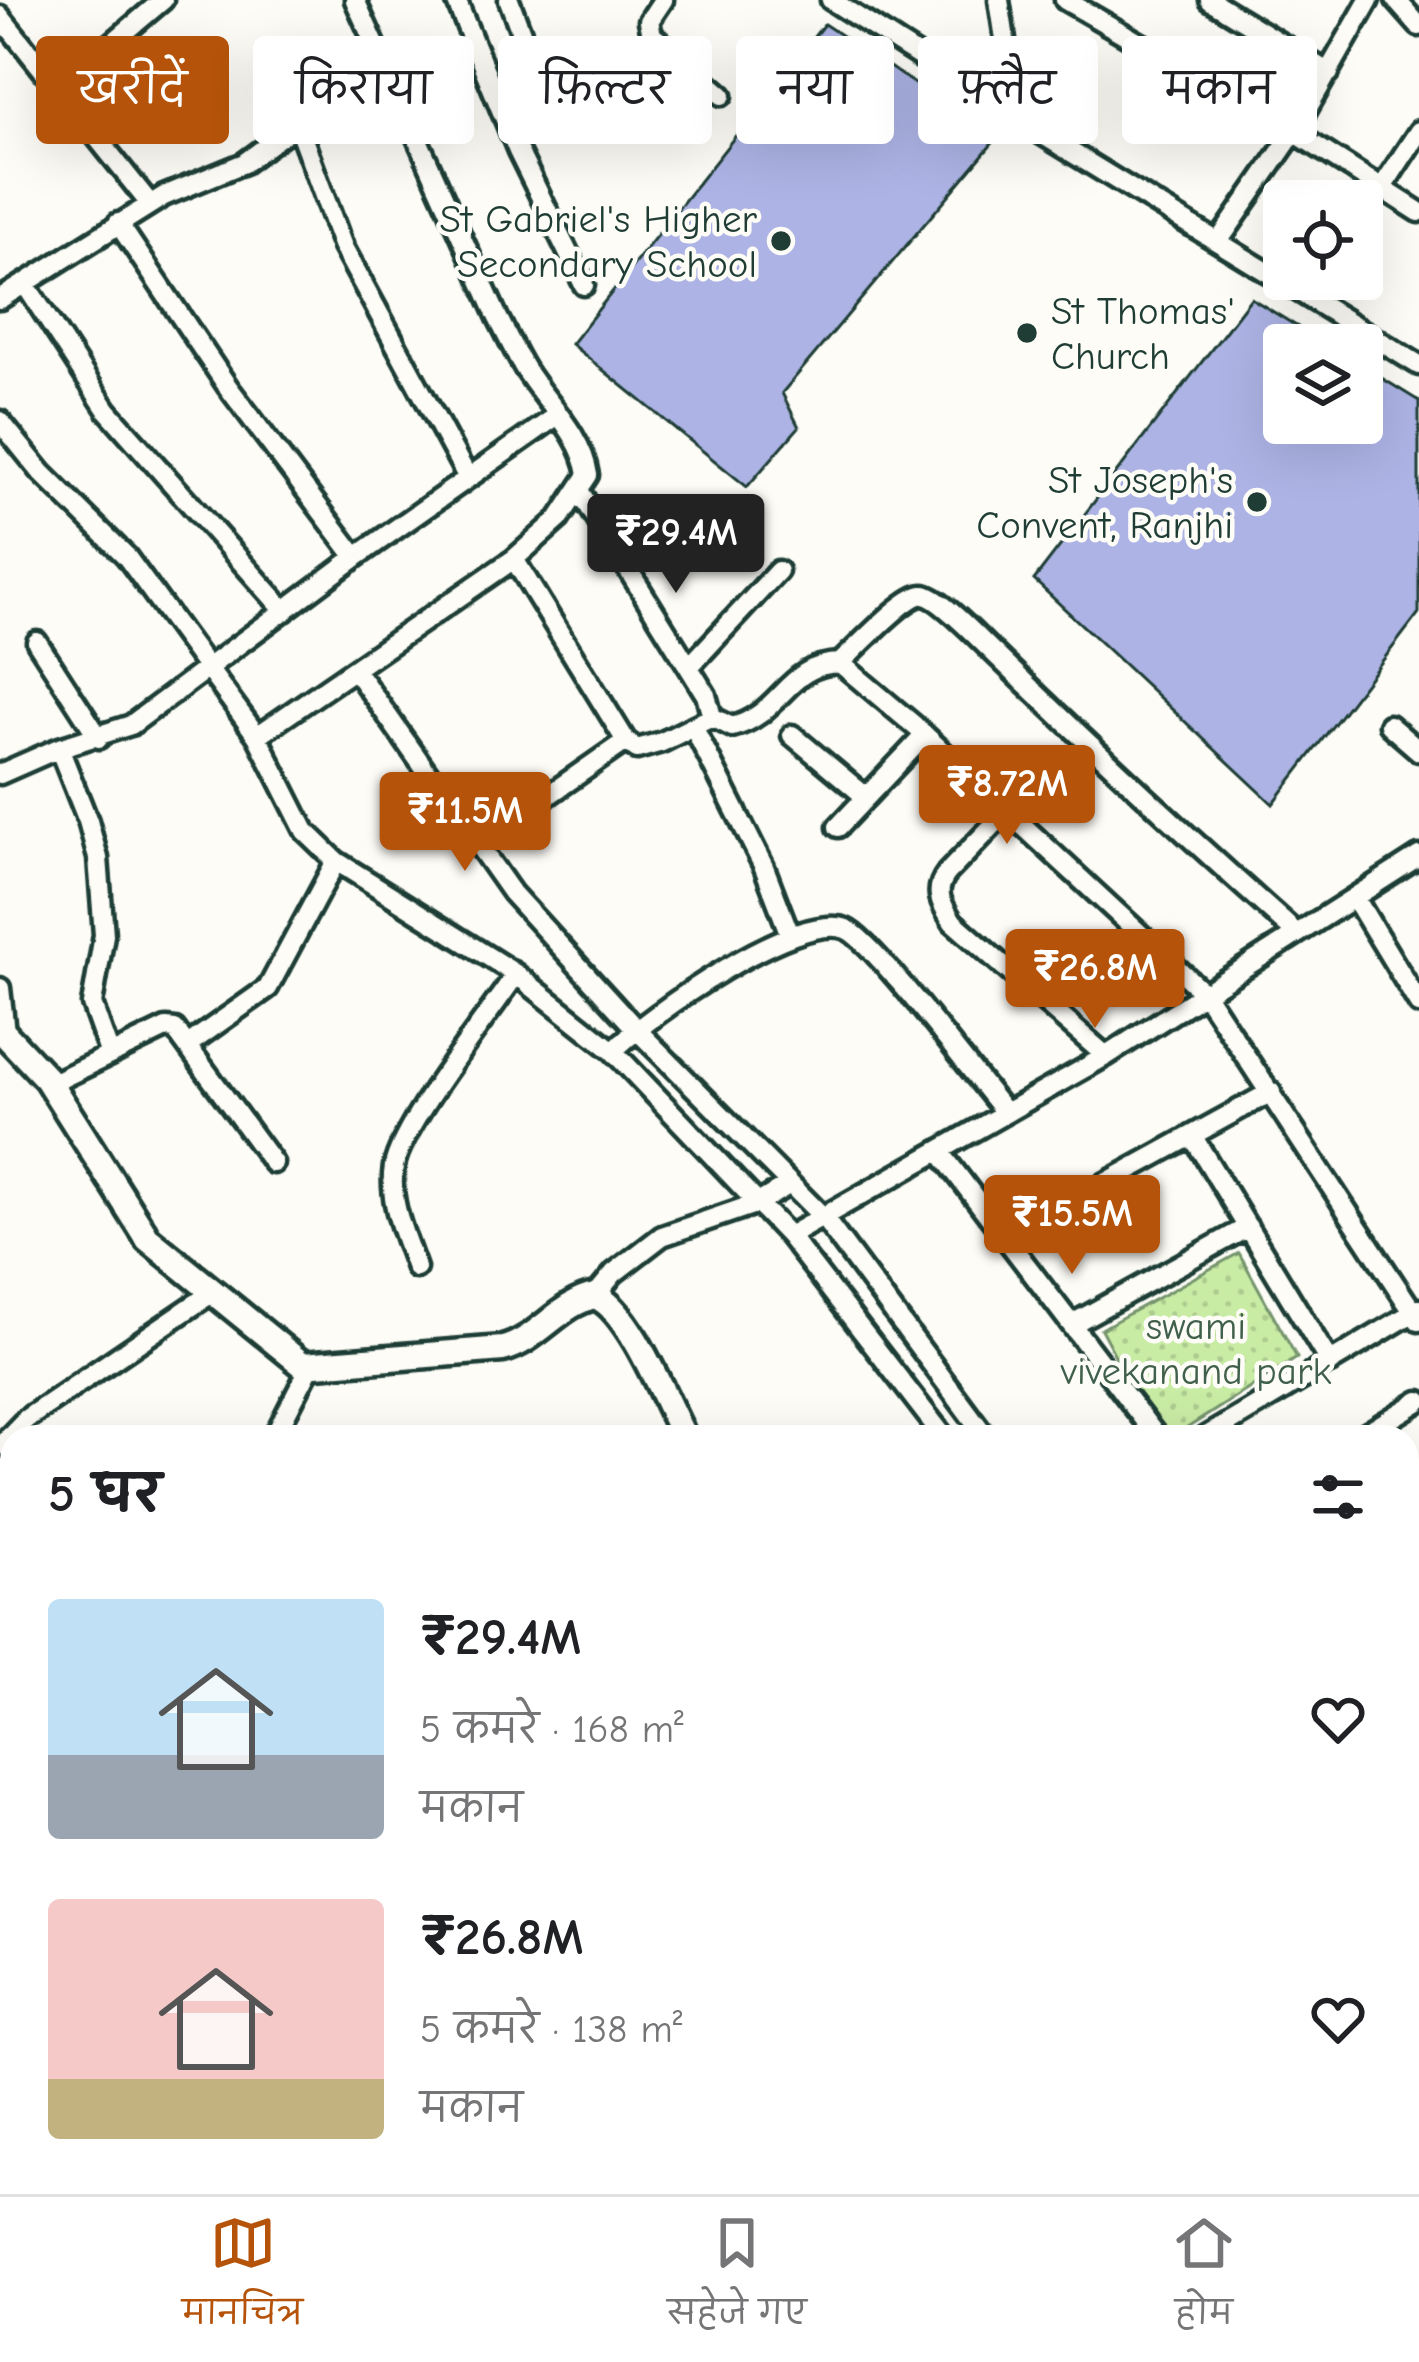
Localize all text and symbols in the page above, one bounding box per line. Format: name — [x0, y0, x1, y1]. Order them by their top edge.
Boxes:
chip: खरीदें — [36, 36, 229, 144]
chip: किराया — [253, 36, 474, 144]
chip: फ़िल्टर — [498, 36, 712, 144]
chip: नया — [736, 36, 894, 144]
chip: फ़्लैट — [918, 36, 1098, 144]
chip: मकान — [1122, 36, 1317, 144]
map controls — [1263, 180, 1383, 444]
button: locate — [1263, 180, 1383, 300]
place label: St Gabriel's Higher Secondary School — [439, 197, 758, 287]
marker: St Gabriel's Higher Secondary School — [768, 228, 794, 254]
place label: St Thomas' Church — [1051, 289, 1235, 379]
marker: St Thomas' Church — [1014, 320, 1040, 346]
button: layers — [1263, 324, 1383, 444]
place label: St Joseph's Convent, Ranjhi — [976, 458, 1233, 548]
marker: St Joseph's Convent, Ranjhi — [1244, 489, 1270, 515]
pin: ₹29.4M — [578, 494, 774, 596]
text: ₹29.4M — [614, 510, 738, 555]
pin: ₹8.72M — [909, 745, 1105, 847]
text: ₹8.72M — [946, 761, 1068, 806]
pin: ₹11.5M — [367, 772, 563, 874]
text: ₹11.5M — [407, 788, 523, 833]
pin: ₹26.8M — [997, 929, 1193, 1031]
text: ₹26.8M — [1032, 945, 1158, 990]
pin: ₹15.5M — [974, 1175, 1170, 1277]
text: ₹15.5M — [1011, 1191, 1133, 1236]
park label: swami vivekanand park — [1060, 1304, 1331, 1394]
icon: filters — [1305, 1464, 1371, 1530]
text: 5 घर — [48, 1465, 161, 1524]
text: ₹29.4M — [420, 1608, 581, 1667]
icon: home — [144, 1647, 288, 1791]
icon: heart — [1305, 1686, 1371, 1752]
text: 5 कमरे · 168 m² — [420, 1707, 684, 1752]
text: मकान — [420, 1786, 523, 1831]
text: ₹26.8M — [420, 1908, 584, 1967]
icon: home — [144, 1947, 288, 2091]
icon: heart — [1305, 1986, 1371, 2052]
text: 5 कमरे · 138 m² — [420, 2007, 682, 2052]
text: मकान — [420, 2086, 523, 2131]
tab: मानचित्र — [182, 2210, 303, 2349]
tab: सहेजे गए — [667, 2210, 807, 2349]
tab: होम — [1171, 2210, 1237, 2349]

